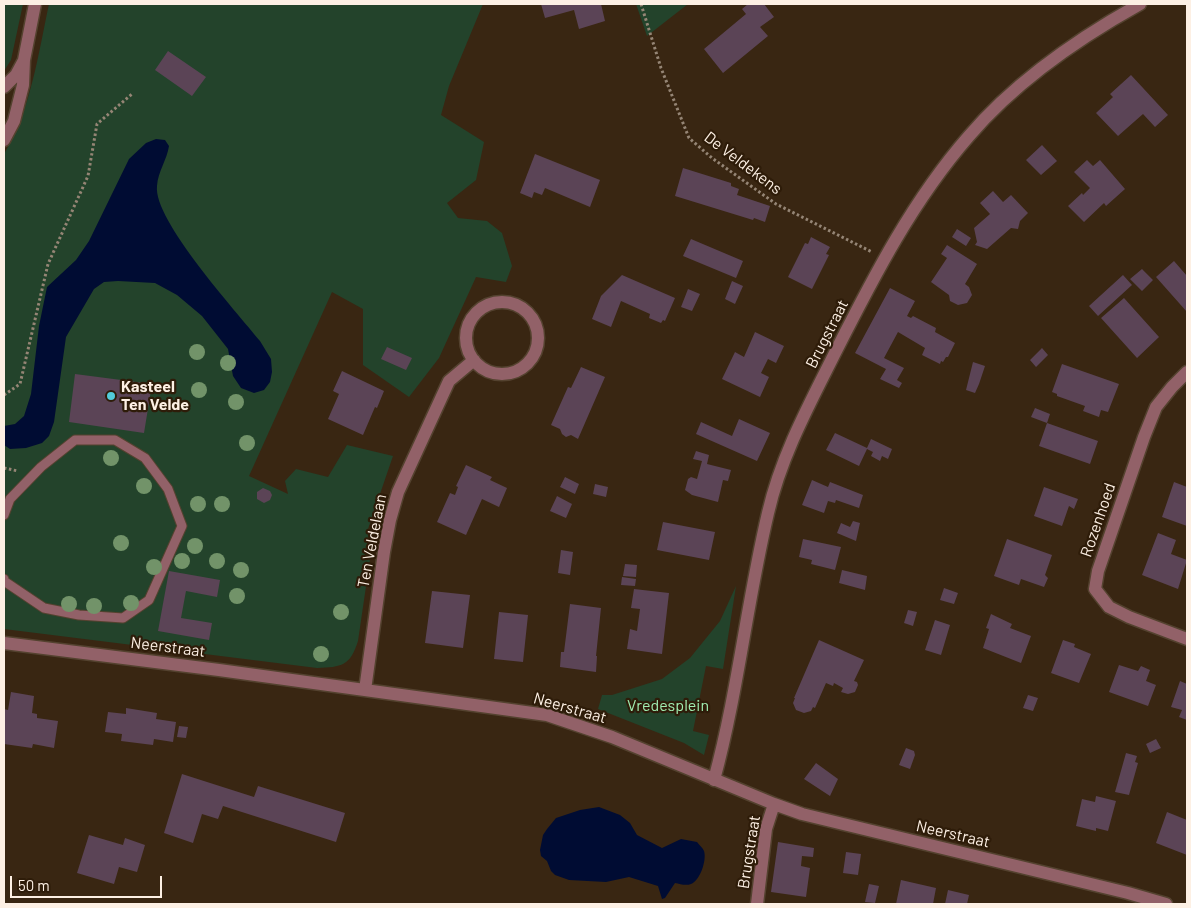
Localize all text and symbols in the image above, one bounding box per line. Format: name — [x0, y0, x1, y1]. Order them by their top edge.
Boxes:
street label: De Veldekens — [700, 128, 786, 198]
street label: Brugstraat — [802, 297, 852, 371]
place label: Kasteel Ten Velde — [121, 377, 189, 415]
marker: Kasteel Ten Velde — [105, 390, 117, 402]
street label: Rozenhoed — [1076, 480, 1120, 560]
street label: Ten Veldelaan — [354, 492, 390, 590]
street label: Neerstraat — [130, 633, 206, 661]
street label: Neerstraat — [531, 688, 609, 728]
park label: Vredesplein — [627, 696, 709, 716]
street label: Brugstraat — [734, 814, 764, 890]
street label: Neerstraat — [914, 816, 992, 852]
scale bar — [12, 866, 165, 898]
text: 50 m — [18, 876, 50, 894]

